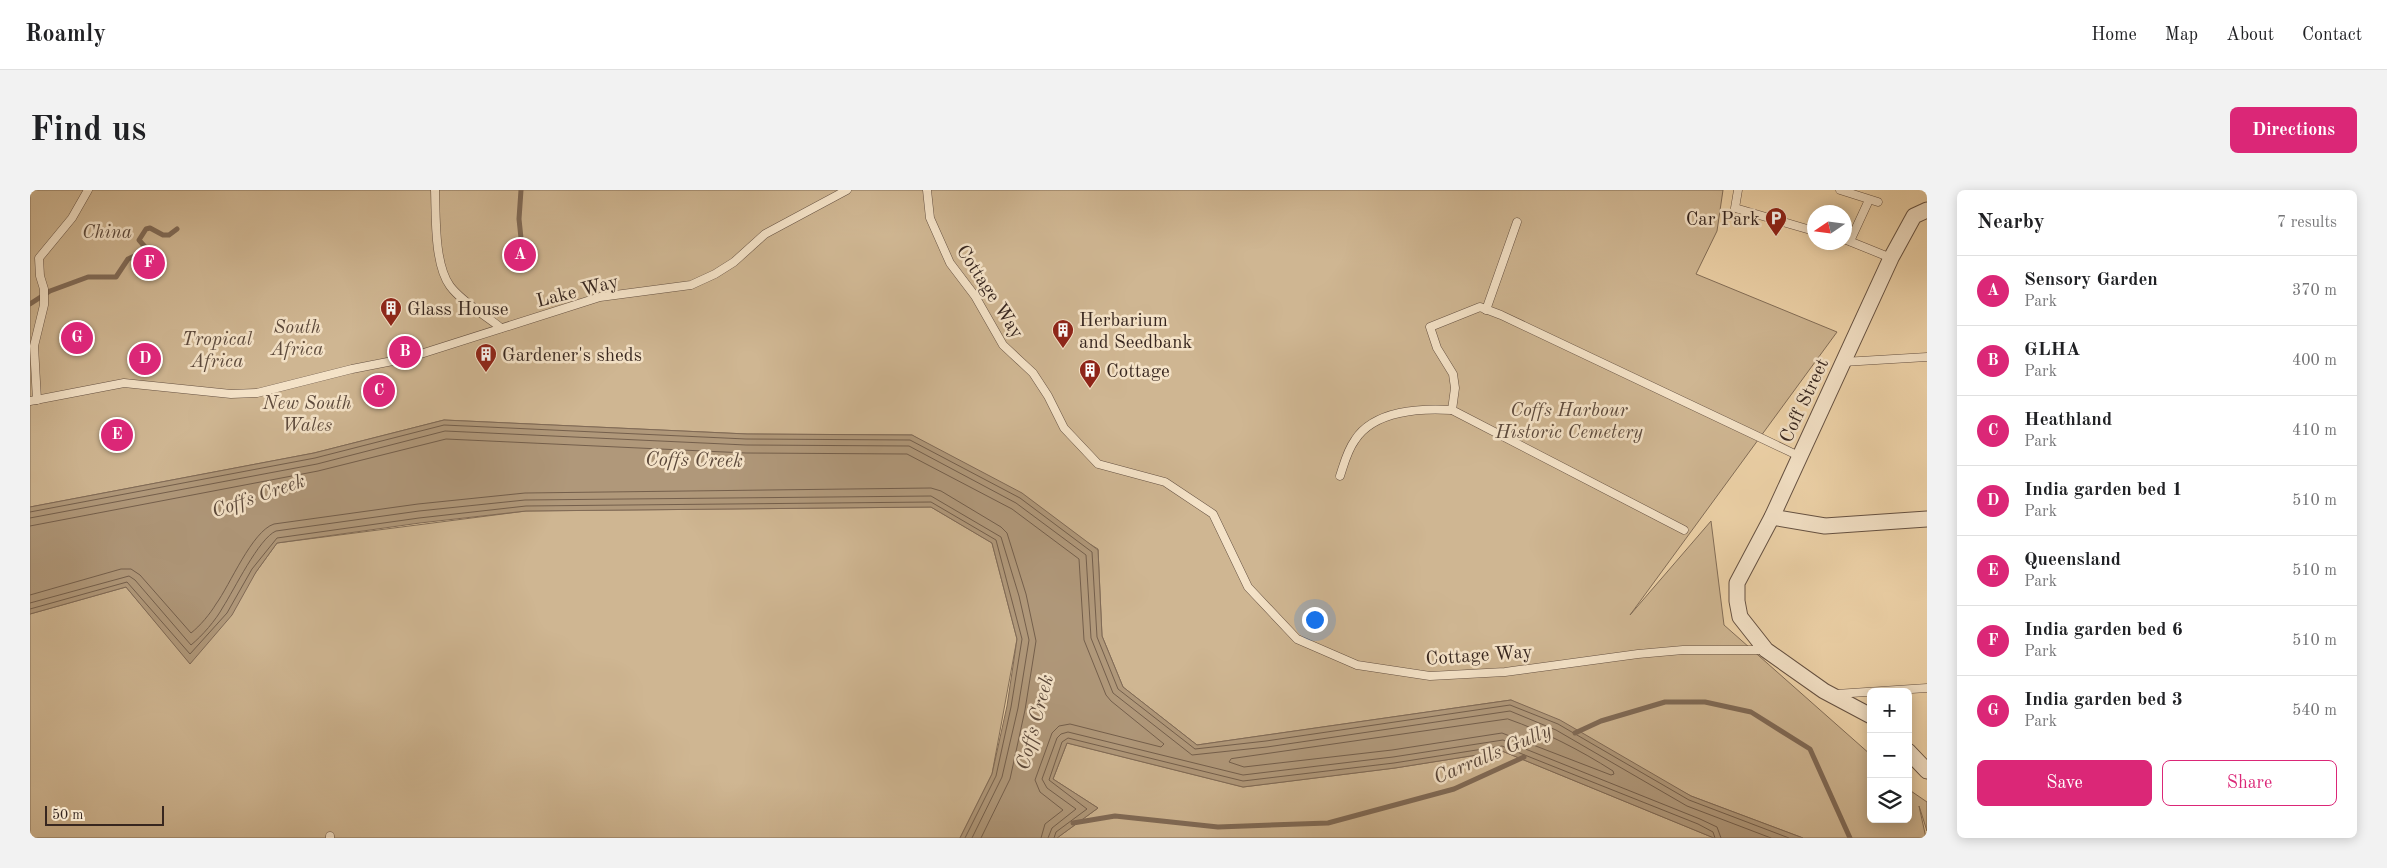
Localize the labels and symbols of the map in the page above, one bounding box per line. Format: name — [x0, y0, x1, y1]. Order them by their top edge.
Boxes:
north arrow — [1807, 205, 1852, 250]
parking icon: Car Park — [1764, 206, 1788, 237]
place label: Car Park — [1686, 211, 1760, 230]
park label: China — [82, 224, 132, 243]
pin: A — [504, 236, 536, 274]
street label: Cottage Way — [952, 242, 1026, 342]
pin: F — [133, 244, 165, 282]
street label: Lake Way — [535, 273, 621, 312]
building icon: Glass House — [379, 296, 403, 327]
place label: Glass House — [407, 301, 509, 320]
place label: Herbarium and Seedbank — [1079, 312, 1192, 353]
building icon: Herbarium and Seedbank — [1051, 318, 1075, 349]
pin: G — [61, 319, 93, 357]
park label: South Africa — [270, 319, 323, 360]
park label: Tropical Africa — [182, 331, 253, 372]
pin: B — [389, 333, 421, 371]
pin: D — [129, 340, 161, 378]
building icon: Gardener's sheds — [474, 342, 498, 373]
place label: Gardener's sheds — [502, 347, 642, 366]
street label: Coff Street — [1778, 356, 1833, 446]
building icon: Cottage — [1078, 358, 1102, 389]
place label: Cottage — [1106, 363, 1170, 382]
pin: C — [363, 372, 395, 410]
park label: New South Wales — [262, 395, 352, 436]
park label: Coffs Harbour Historic Cemetery — [1494, 402, 1643, 443]
pin: E — [101, 416, 133, 454]
water label: Coffs Creek — [645, 450, 743, 472]
water label: Coffs Creek — [209, 471, 308, 522]
your location — [1302, 607, 1328, 633]
street label: Cottage Way — [1425, 643, 1533, 670]
water label: Coffs Creek — [1014, 673, 1058, 772]
water label: Carralls Gully — [1431, 721, 1555, 789]
scale bar — [45, 803, 164, 826]

